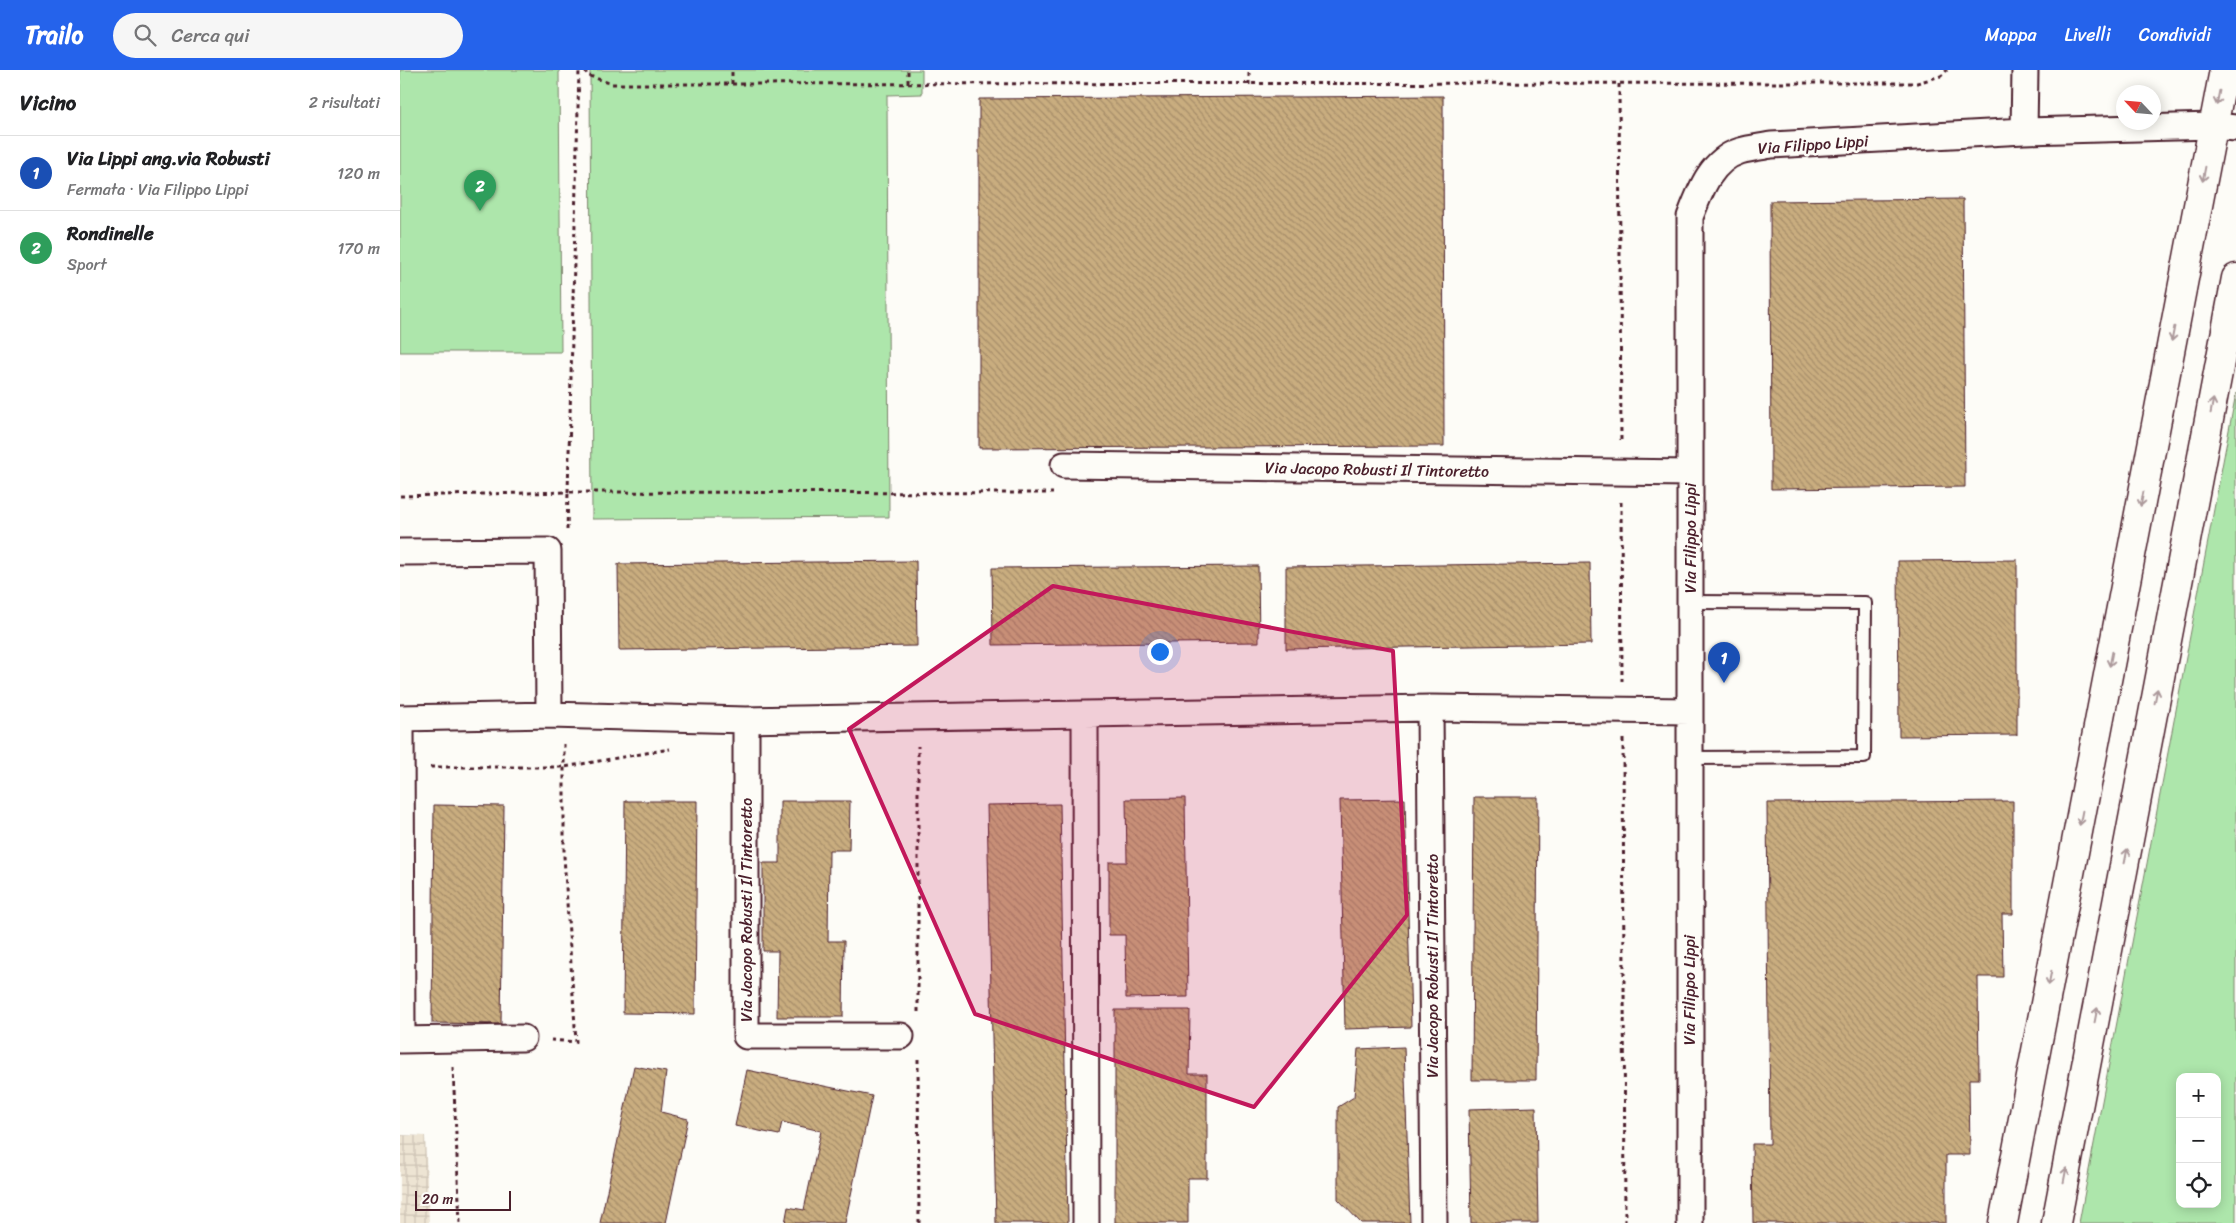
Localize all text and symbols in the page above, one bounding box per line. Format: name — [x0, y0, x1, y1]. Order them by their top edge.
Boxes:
search box — [113, 13, 463, 58]
text: Trailo — [25, 14, 83, 56]
text: Cerca qui — [171, 19, 249, 52]
text: Mappa — [1985, 19, 2037, 51]
text: Livelli — [2065, 19, 2111, 51]
text: Condividi — [2139, 19, 2211, 51]
icon: search — [131, 21, 159, 49]
text: Vicino — [20, 84, 76, 122]
north arrow — [2116, 85, 2161, 130]
text: 2 risultati — [309, 88, 380, 117]
one-way arrow — [2213, 90, 2223, 106]
street label: Via Filippo Lippi — [1757, 126, 1870, 163]
text: Via Lippi ang.via Robusti — [67, 142, 270, 175]
text: 1 — [33, 159, 39, 188]
text: 120 m — [337, 159, 380, 188]
one-way arrow — [2198, 166, 2208, 182]
pin: 2 — [464, 170, 496, 211]
text: Fermata · Via Filippo Lippi — [67, 175, 248, 204]
text: Rondinelle — [67, 217, 154, 250]
text: 2 — [31, 234, 41, 263]
text: 170 m — [337, 234, 380, 263]
text: Sport — [67, 250, 107, 279]
one-way arrow — [2168, 325, 2178, 341]
one-way arrow — [2207, 399, 2217, 415]
street label: Via Jacopo Robusti Il Tintoretto — [1265, 453, 1489, 486]
street label: Via Filippo Lippi — [1676, 482, 1705, 593]
one-way arrow — [2136, 491, 2146, 507]
your location — [1147, 639, 1173, 665]
pin: 1 — [1708, 642, 1740, 683]
one-way arrow — [2106, 650, 2115, 666]
one-way arrow — [2152, 689, 2162, 705]
street label: Via Jacopo Robusti Il Tintoretto — [732, 798, 761, 1022]
one-way arrow — [2075, 810, 2085, 826]
one-way arrow — [2122, 848, 2131, 864]
street label: Via Jacopo Robusti Il Tintoretto — [1418, 854, 1447, 1078]
street label: Via Filippo Lippi — [1675, 934, 1704, 1045]
one-way arrow — [2045, 969, 2054, 985]
one-way arrow — [2091, 1008, 2101, 1024]
map controls — [2176, 1073, 2221, 1208]
button: + — [2176, 1073, 2221, 1118]
button: − — [2176, 1118, 2221, 1163]
button: locate — [2176, 1163, 2221, 1208]
one-way arrow — [2061, 1168, 2070, 1184]
text: 20 m — [422, 1187, 453, 1212]
scale bar — [415, 1188, 511, 1211]

